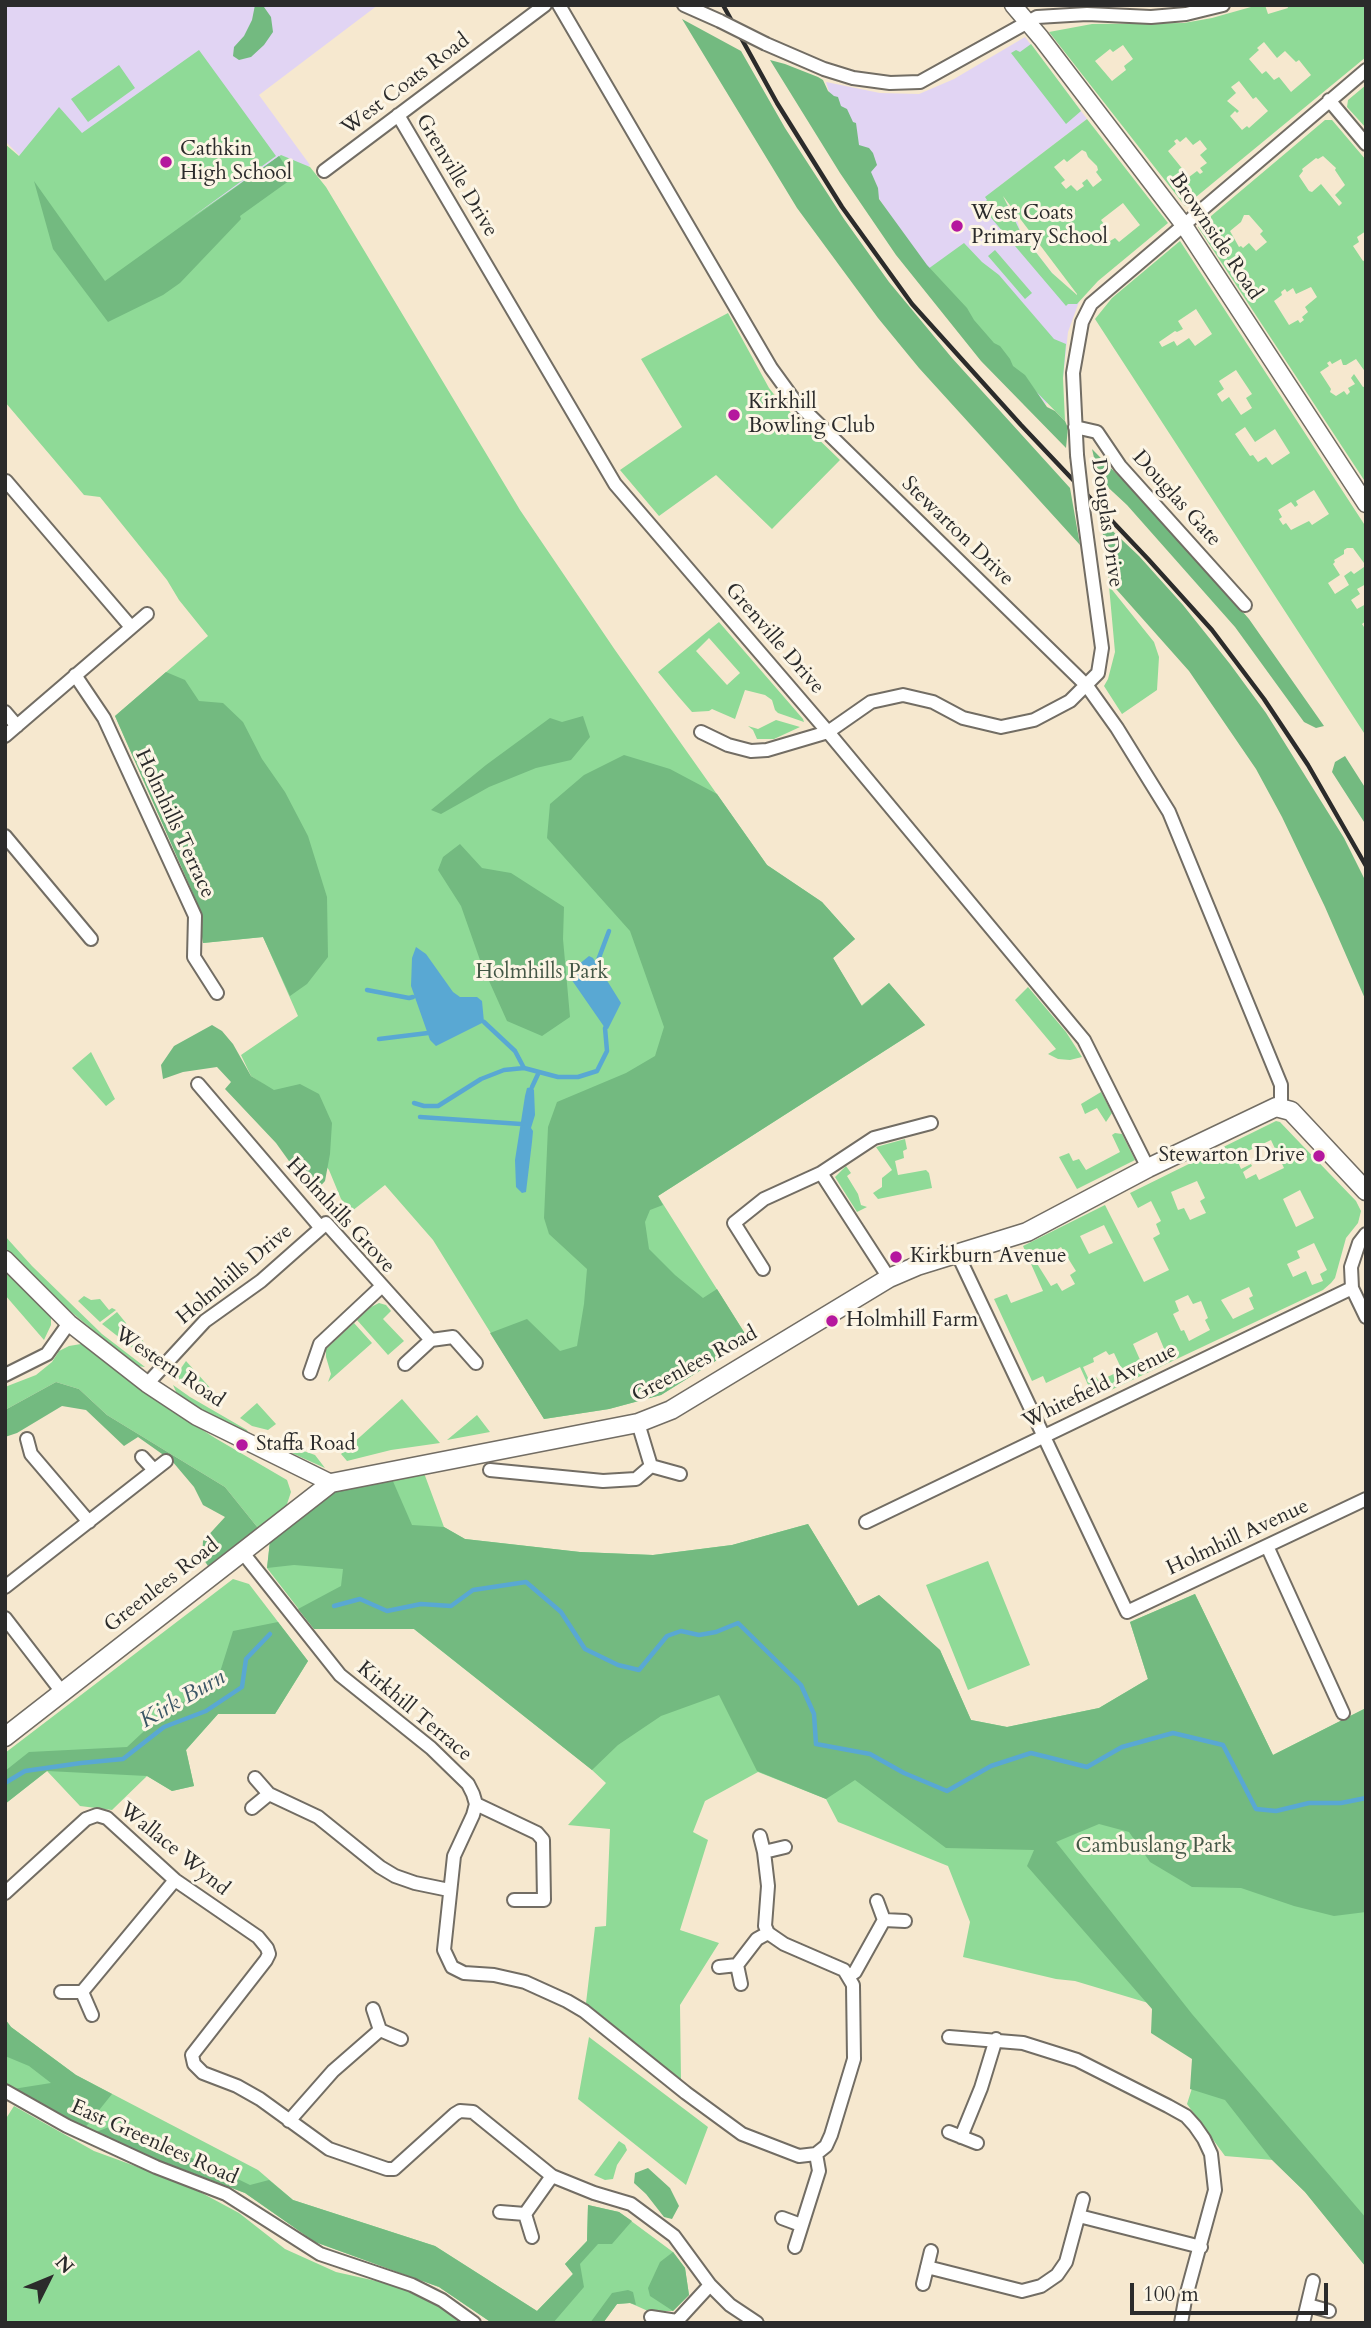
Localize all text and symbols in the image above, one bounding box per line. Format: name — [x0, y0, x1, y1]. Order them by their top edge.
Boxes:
street label: West Coats Road — [337, 29, 475, 141]
street label: Grenville Drive — [409, 110, 503, 242]
place label: Cathkin High School — [180, 137, 292, 187]
marker: Cathkin High School — [158, 154, 174, 170]
street label: Brownside Road — [1163, 169, 1267, 305]
place label: West Coats Primary School — [971, 201, 1108, 251]
marker: West Coats Primary School — [949, 218, 965, 234]
place label: Kirkhill Bowling Club — [748, 390, 875, 440]
marker: Kirkhill Bowling Club — [726, 407, 742, 423]
street label: Douglas Gate — [1126, 446, 1226, 552]
street label: Douglas Drive — [1085, 457, 1127, 589]
street label: Stewarton Drive — [896, 472, 1018, 592]
street label: Grenville Drive — [719, 578, 829, 700]
street label: Holmhills Terrace — [129, 746, 219, 902]
park label: Holmhills Park — [475, 960, 609, 986]
place label: Stewarton Drive — [1158, 1143, 1305, 1169]
marker: Stewarton Drive — [1311, 1148, 1327, 1164]
street label: Holmhills Grove — [280, 1153, 400, 1279]
street label: Holmhills Drive — [172, 1219, 298, 1331]
place label: Kirkburn Avenue — [910, 1244, 1067, 1270]
marker: Kirkburn Avenue — [888, 1249, 904, 1265]
place label: Holmhill Farm — [846, 1308, 978, 1334]
marker: Holmhill Farm — [824, 1313, 840, 1329]
street label: Greenlees Road — [628, 1321, 762, 1409]
street label: Western Road — [109, 1322, 229, 1414]
street label: Whitefield Avenue — [1019, 1339, 1181, 1435]
place label: Staffa Road — [256, 1432, 356, 1458]
marker: Staffa Road — [234, 1437, 250, 1453]
street label: Holmhill Avenue — [1163, 1494, 1313, 1582]
street label: Greenlees Road — [100, 1533, 224, 1639]
street label: Kirkhill Terrace — [351, 1657, 477, 1767]
water label: Kirk Burn — [135, 1664, 231, 1736]
street label: Wallace Wynd — [114, 1798, 234, 1902]
park label: Cambuslang Park — [1076, 1834, 1232, 1860]
street label: East Greenlees Road — [67, 2095, 241, 2191]
north arrow — [14, 2244, 84, 2314]
text: N — [49, 2250, 79, 2280]
scale bar — [1133, 2268, 1331, 2312]
text: 100 m — [1143, 2280, 1199, 2309]

